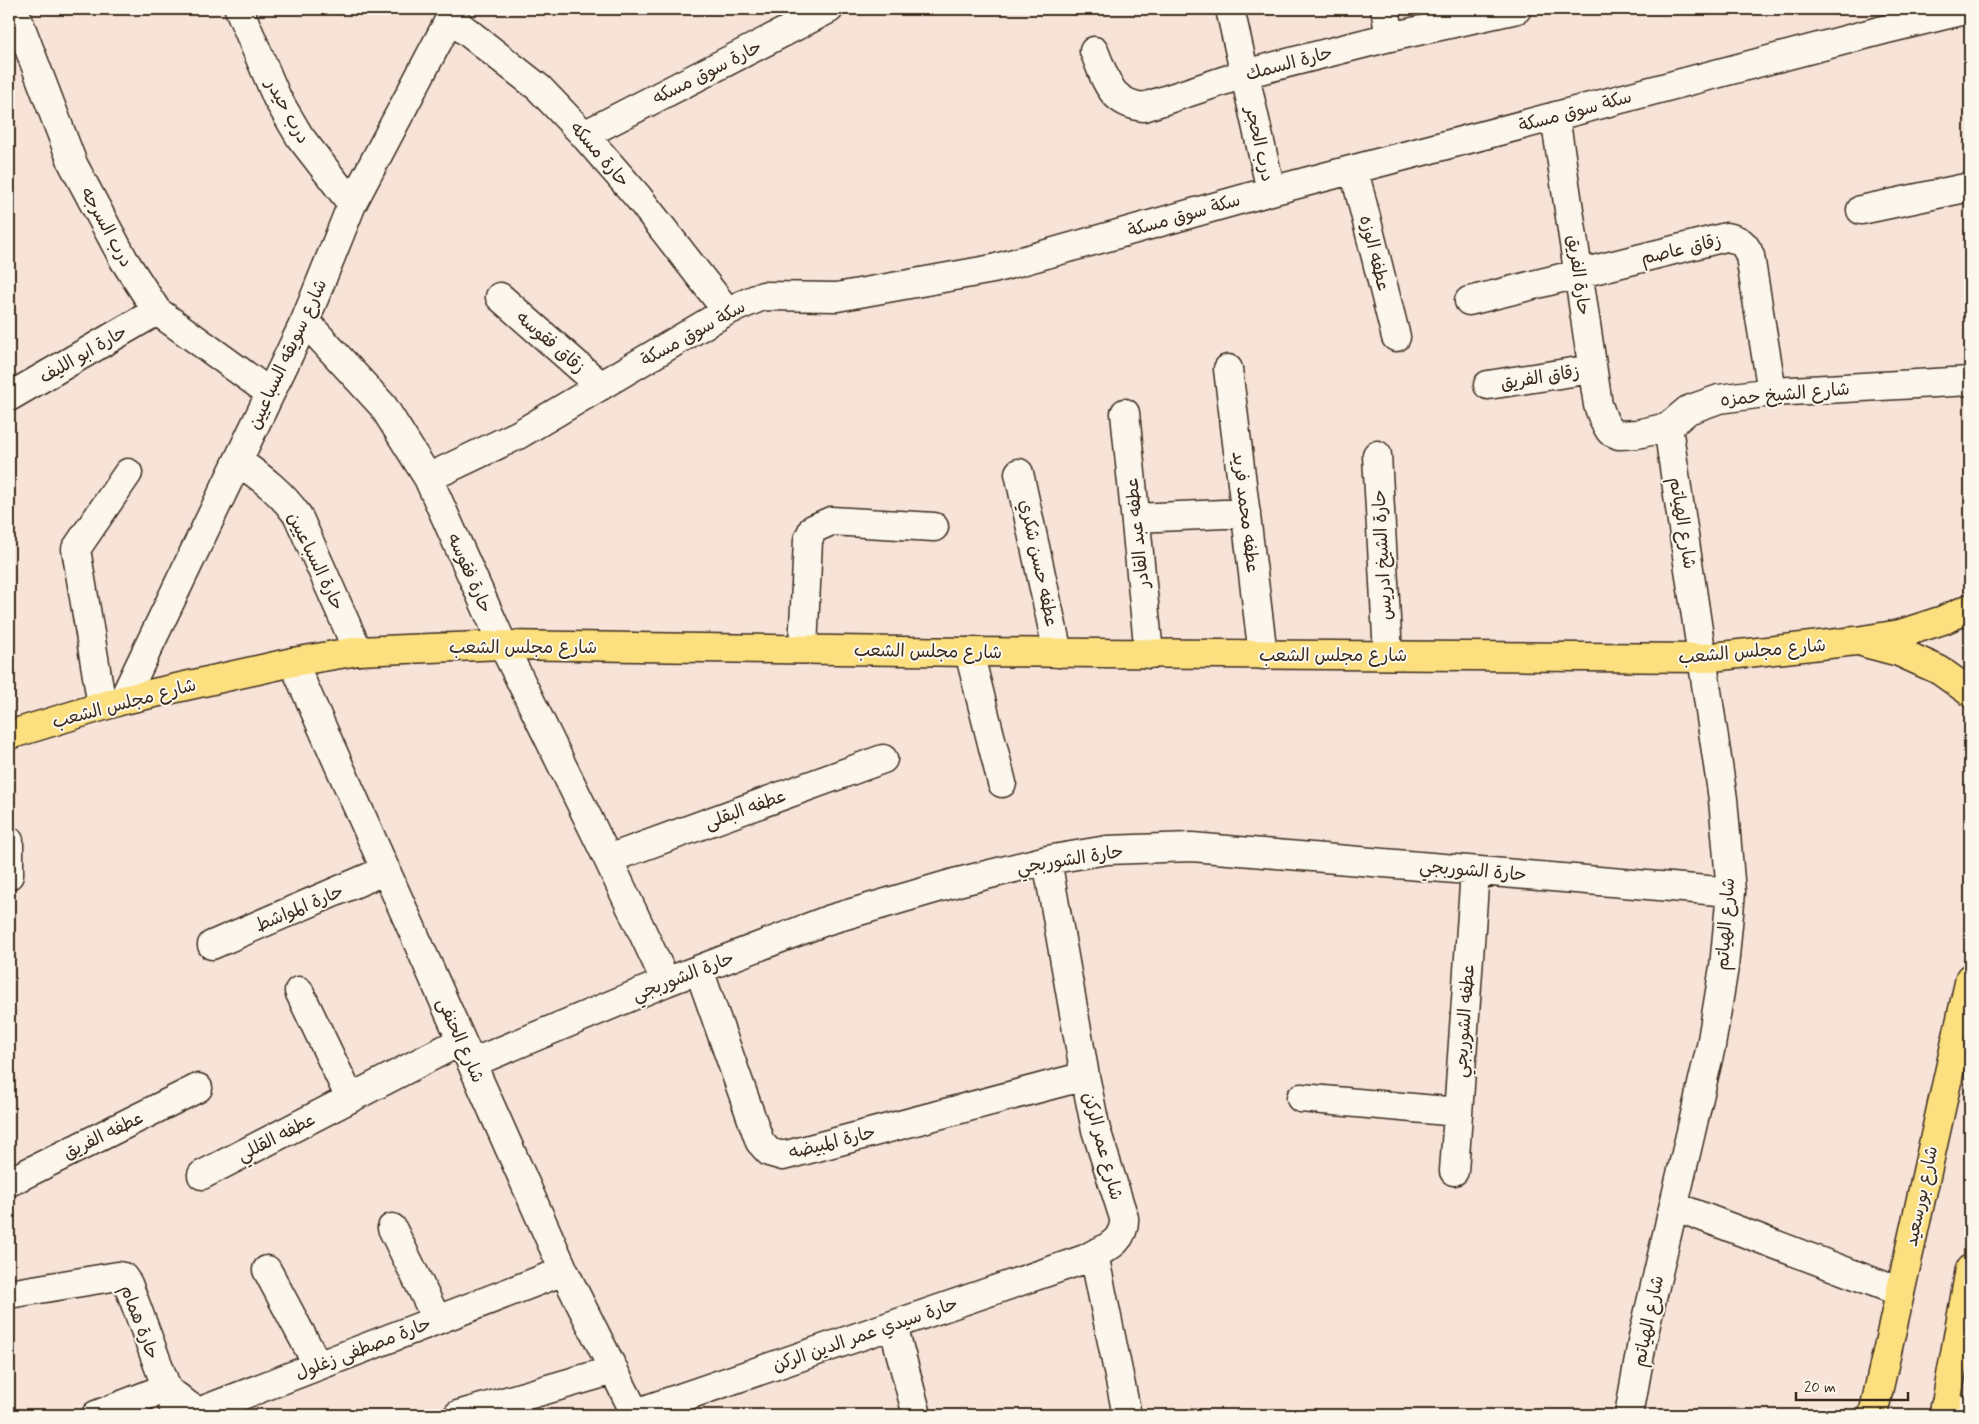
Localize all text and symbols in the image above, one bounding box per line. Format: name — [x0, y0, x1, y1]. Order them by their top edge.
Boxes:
street label: حارة سوق مسكه — [649, 35, 766, 111]
street label: حارة السمك — [1243, 41, 1336, 87]
street label: درب حيدر — [259, 73, 315, 148]
street label: سكة سوق مسكة — [1516, 85, 1634, 139]
street label: درب الحجر — [1238, 102, 1279, 184]
street label: حارة مسكه — [564, 117, 634, 193]
street label: درب السرجه — [74, 183, 138, 272]
street label: سكة سوق مسكة — [1125, 188, 1243, 244]
street label: عطفه الوزه — [1353, 213, 1395, 294]
street label: زقاق عاصم — [1639, 229, 1724, 272]
street label: حارة الفريق — [1561, 233, 1596, 317]
street label: شارع سويقه السباعيين — [243, 275, 333, 433]
street label: سكة سوق مسكة — [637, 295, 750, 373]
street label: زقاق فقوسه — [511, 306, 590, 379]
street label: حارة ابو الليف — [35, 320, 132, 390]
street label: زقاق الفريق — [1499, 360, 1581, 396]
street label: شارع الشيخ حمزه — [1719, 377, 1851, 413]
street label: عطفه محمد فريد — [1226, 450, 1264, 574]
street label: شارع الهياتم — [1662, 475, 1701, 571]
street label: عطفه عبد القادر — [1120, 477, 1156, 591]
street label: حارة الشيخ ادريس — [1368, 489, 1398, 621]
street label: عطفه حسن شكري — [1013, 498, 1063, 629]
street label: حارة السباعيين — [281, 508, 349, 615]
street label: حارة فقوسه — [441, 530, 497, 617]
street label: شارع مجلس الشعب — [1677, 634, 1827, 670]
street label: شارع مجلس الشعب — [449, 636, 597, 660]
street label: شارع مجلس الشعب — [854, 639, 1002, 665]
street label: شارع مجلس الشعب — [1259, 644, 1407, 668]
street label: شارع مجلس الشعب — [50, 673, 199, 735]
street label: عطفه البقلى — [702, 784, 789, 836]
street label: حارة الشوربجي — [1015, 840, 1126, 883]
street label: حارة الشوربجي — [1418, 854, 1528, 891]
street label: شارع الهياتم — [1711, 877, 1742, 971]
street label: حارة المواشط — [252, 880, 347, 938]
street label: حارة الشوربجي — [629, 946, 739, 1010]
street label: عطفه الشوربجي — [1449, 964, 1484, 1079]
street label: شارع الحنفى — [431, 994, 490, 1087]
street label: شارع عمر الركن — [1076, 1089, 1128, 1203]
street label: عطفه الفريق — [59, 1106, 148, 1166]
street label: عطفه القللي — [233, 1108, 321, 1170]
street label: حارة المبيضه — [786, 1121, 878, 1165]
street label: شارع بورسعيد — [1900, 1144, 1944, 1249]
street label: شارع الهياتم — [1628, 1273, 1671, 1369]
street label: حارة همام — [113, 1282, 164, 1363]
street label: حارة سيدي عمر الدين الركن — [770, 1292, 961, 1378]
street label: حارة مصطفى زغلول — [292, 1312, 435, 1386]
scale bar — [1796, 1369, 1909, 1401]
text: 20 m — [1804, 1378, 1836, 1398]

